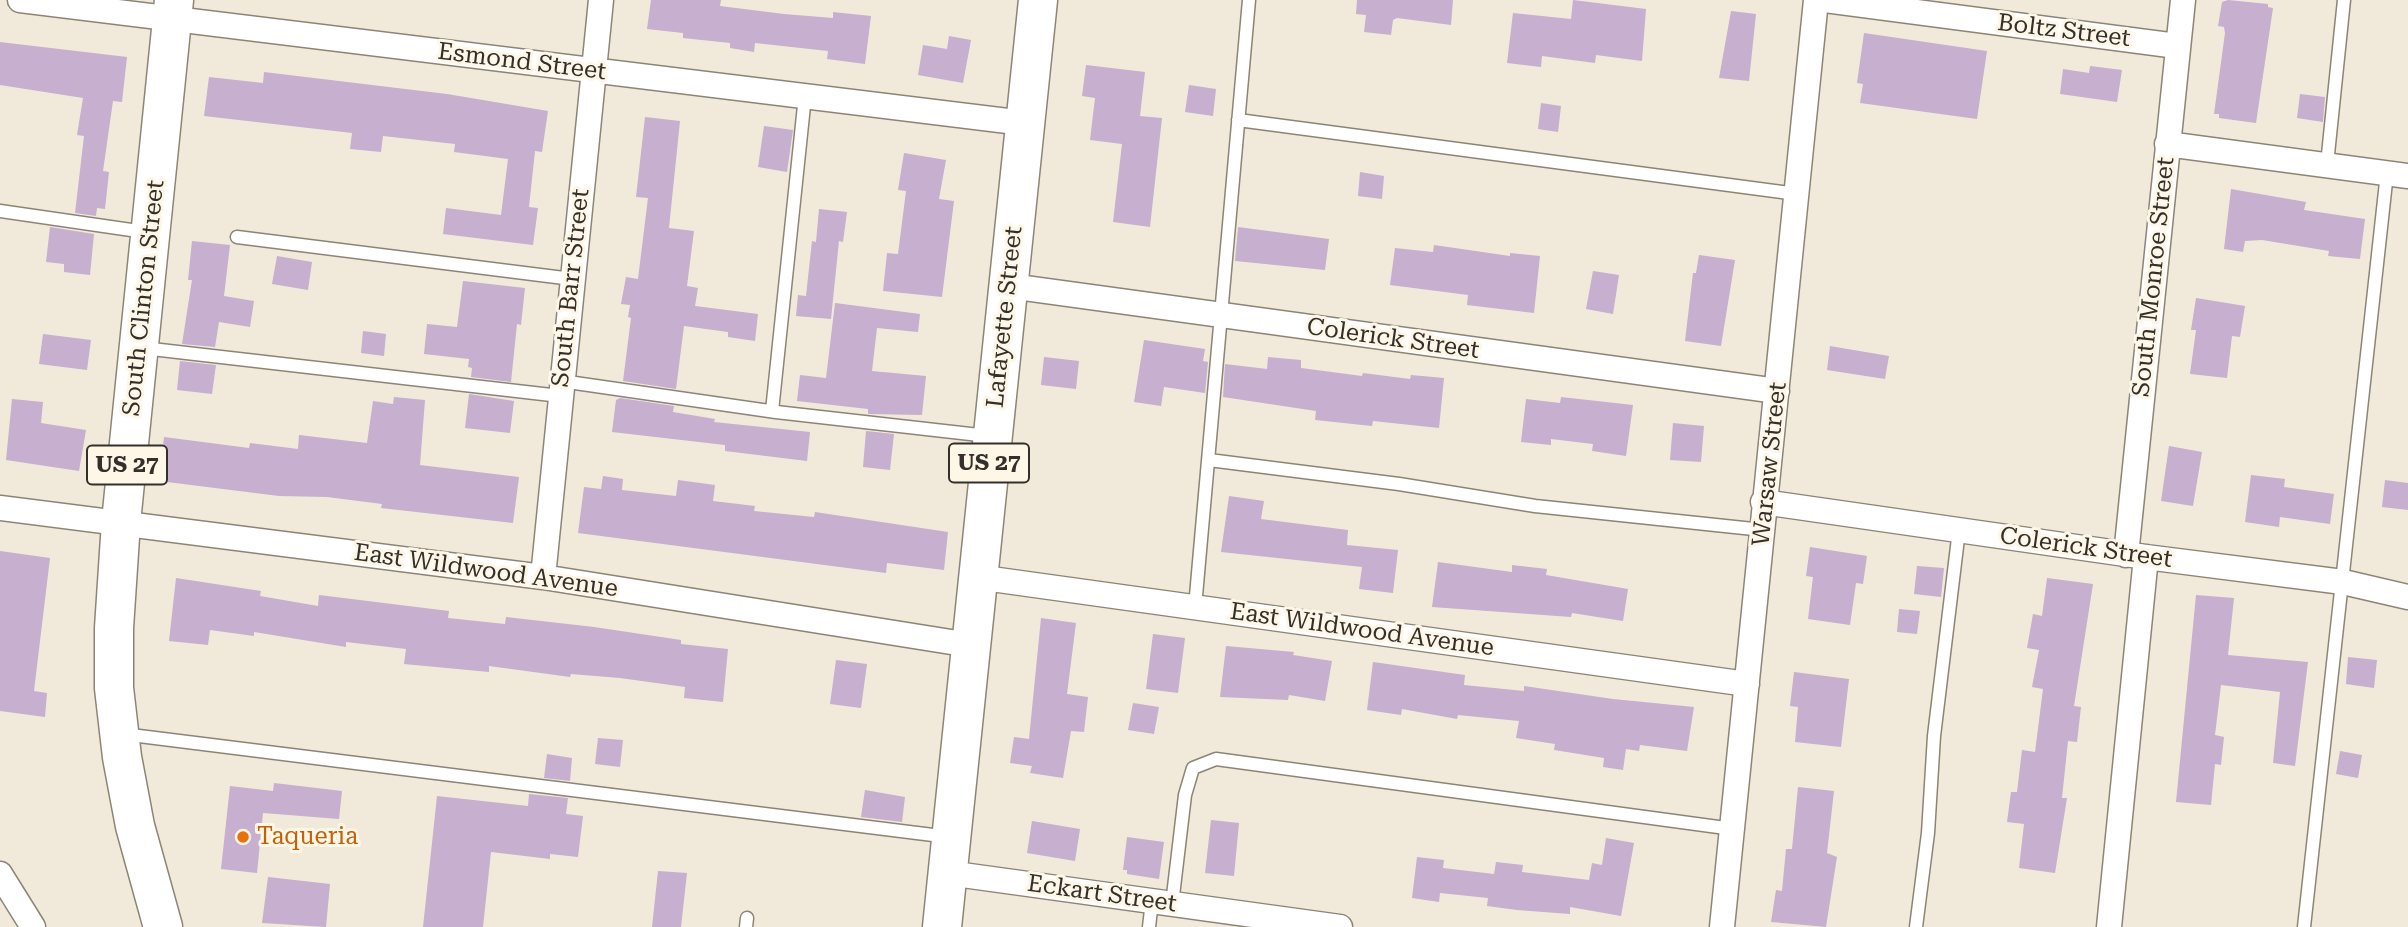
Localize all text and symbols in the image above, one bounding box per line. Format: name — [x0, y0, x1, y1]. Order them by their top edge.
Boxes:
street label: Boltz Street — [1996, 9, 2132, 53]
street label: Esmond Street — [436, 37, 608, 87]
street label: South Monroe Street — [2127, 156, 2181, 398]
street label: South Clinton Street — [117, 179, 171, 417]
street label: South Barr Street — [546, 187, 596, 389]
street label: Lafayette Street — [981, 225, 1029, 409]
street label: Colerick Street — [1305, 313, 1481, 365]
street label: Warsaw Street — [1747, 381, 1793, 547]
road number: US 27 — [949, 444, 1029, 482]
road number: US 27 — [87, 446, 167, 485]
street label: Colerick Street — [1998, 522, 2174, 574]
street label: East Wildwood Avenue — [352, 538, 620, 604]
street label: East Wildwood Avenue — [1228, 597, 1496, 663]
place label: Taqueria — [257, 823, 358, 851]
marker: Taqueria — [235, 829, 251, 845]
street label: Eckart Street — [1026, 869, 1178, 919]

